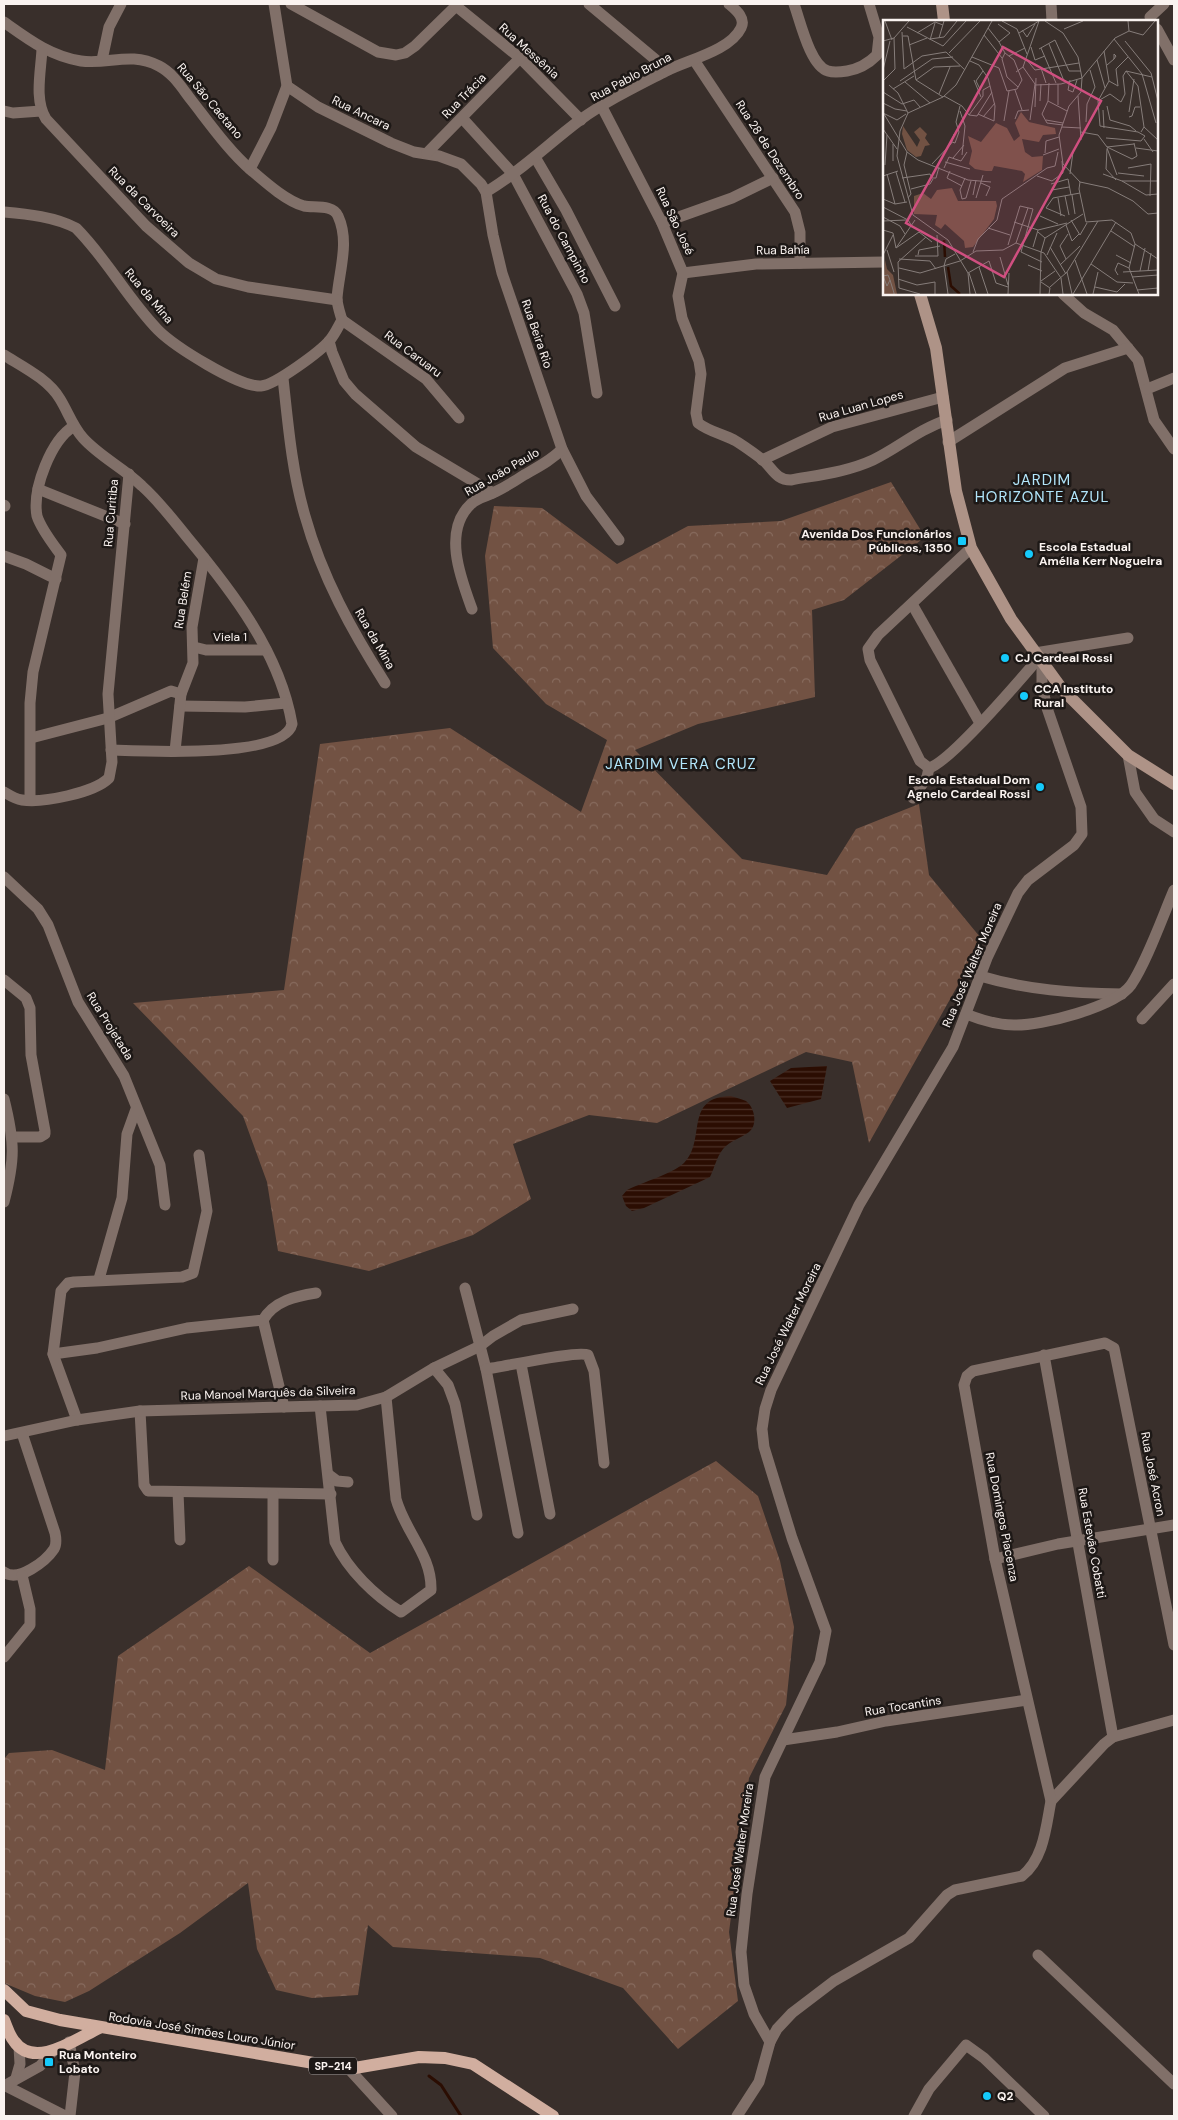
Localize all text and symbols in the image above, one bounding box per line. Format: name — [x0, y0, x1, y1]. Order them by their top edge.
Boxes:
street label: Rua Messênia — [495, 20, 563, 82]
inset map — [883, 20, 1158, 295]
street label: Rua Pablo Bruna — [588, 49, 674, 105]
street label: Rua São Caetano — [173, 60, 247, 142]
street label: Rua Trácia — [438, 70, 490, 122]
street label: Rua Ancara — [329, 92, 393, 134]
street label: Rua 28 de Dezembro — [732, 97, 808, 203]
street label: Rua da Carvoeira — [105, 163, 183, 241]
street label: Rua São José — [652, 184, 698, 258]
street label: Rua do Campinho — [534, 192, 594, 286]
street label: Rua Bahía — [756, 242, 810, 258]
street label: Rua da Mina — [121, 265, 177, 327]
street label: Rua Beira Rio — [518, 297, 556, 371]
street label: Rua Caruaru — [381, 327, 445, 381]
street label: Rua Luan Lopes — [817, 386, 905, 426]
street label: Rua João Paulo — [462, 444, 542, 500]
district label: JARDIM HORIZONTE AZUL — [975, 470, 1109, 507]
street label: Rua Curitiba — [100, 478, 122, 548]
place label: Avenida Dos Funcionários Públicos, 1350 — [801, 526, 952, 556]
marker: Avenida Dos Funcionários Públicos, 1350 — [956, 535, 968, 547]
place label: Escola Estadual Amélia Kerr Nogueira — [1039, 539, 1162, 569]
marker: Escola Estadual Amélia Kerr Nogueira — [1023, 548, 1035, 560]
street label: Rua Belém — [171, 570, 195, 630]
street label: Rua da Mina — [351, 606, 399, 672]
street label: Viela 1 — [213, 629, 247, 645]
place label: CJ Cardeal Rossi — [1015, 650, 1113, 666]
marker: CJ Cardeal Rossi — [999, 652, 1011, 664]
place label: CCA Instituto Rural — [1034, 681, 1113, 711]
marker: CCA Instituto Rural — [1018, 690, 1030, 702]
district label: JARDIM VERA CRUZ — [605, 754, 757, 774]
place label: Escola Estadual Dom Agnelo Cardeal Rossi — [907, 772, 1030, 802]
marker: Escola Estadual Dom Agnelo Cardeal Rossi — [1034, 781, 1046, 793]
street label: Rua José Walter Moreira — [938, 900, 1006, 1030]
street label: Rua Projetada — [83, 989, 137, 1063]
street label: Rua José Walter Moreira — [751, 1260, 825, 1388]
street label: Rua Manoel Marquês da Silveira — [180, 1382, 356, 1404]
street label: Rua José Acron — [1137, 1430, 1169, 1518]
street label: Rua Domingos Piacenza — [982, 1451, 1022, 1583]
street label: Rua Estevão Cobatti — [1074, 1486, 1110, 1600]
street label: Rua Tocantins — [864, 1692, 942, 1720]
street label: Rua José Walter Moreira — [723, 1782, 757, 1918]
street label: Rodovia José Simões Louro Júnior — [108, 2008, 297, 2054]
place label: Rua Monteiro Lobato — [59, 2047, 137, 2077]
marker: Rua Monteiro Lobato — [43, 2056, 55, 2068]
road number: SP-214 — [309, 2058, 357, 2074]
place label: Q2 — [997, 2088, 1013, 2104]
marker: Q2 — [981, 2090, 993, 2102]

